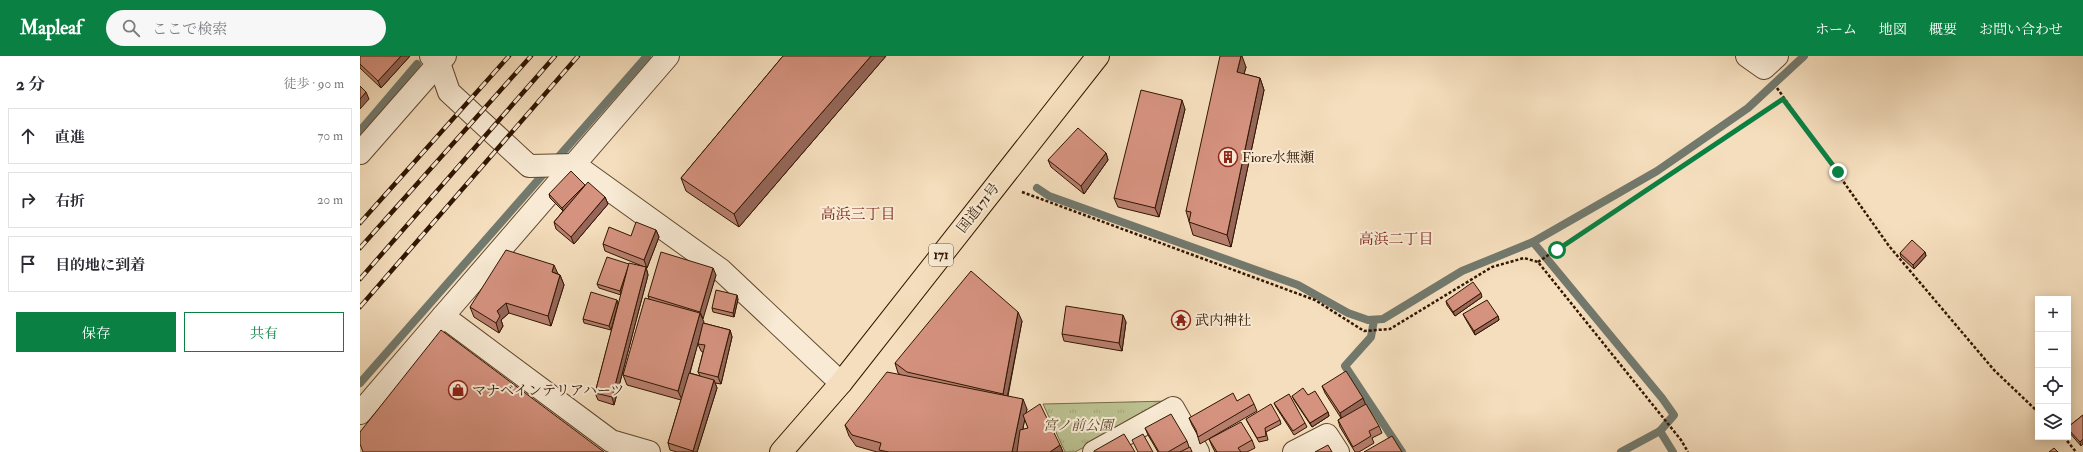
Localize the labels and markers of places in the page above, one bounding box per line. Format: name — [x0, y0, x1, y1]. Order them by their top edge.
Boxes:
building icon: Fiore水無瀬 — [1217, 146, 1239, 168]
place label: Fiore水無瀬 — [1242, 149, 1314, 166]
temple icon: 武内神社 — [1170, 309, 1192, 331]
place label: 武内神社 — [1195, 312, 1251, 329]
shop icon: マナベインテリアハーツ — [447, 379, 469, 401]
place label: マナベインテリアハーツ — [472, 382, 624, 399]

